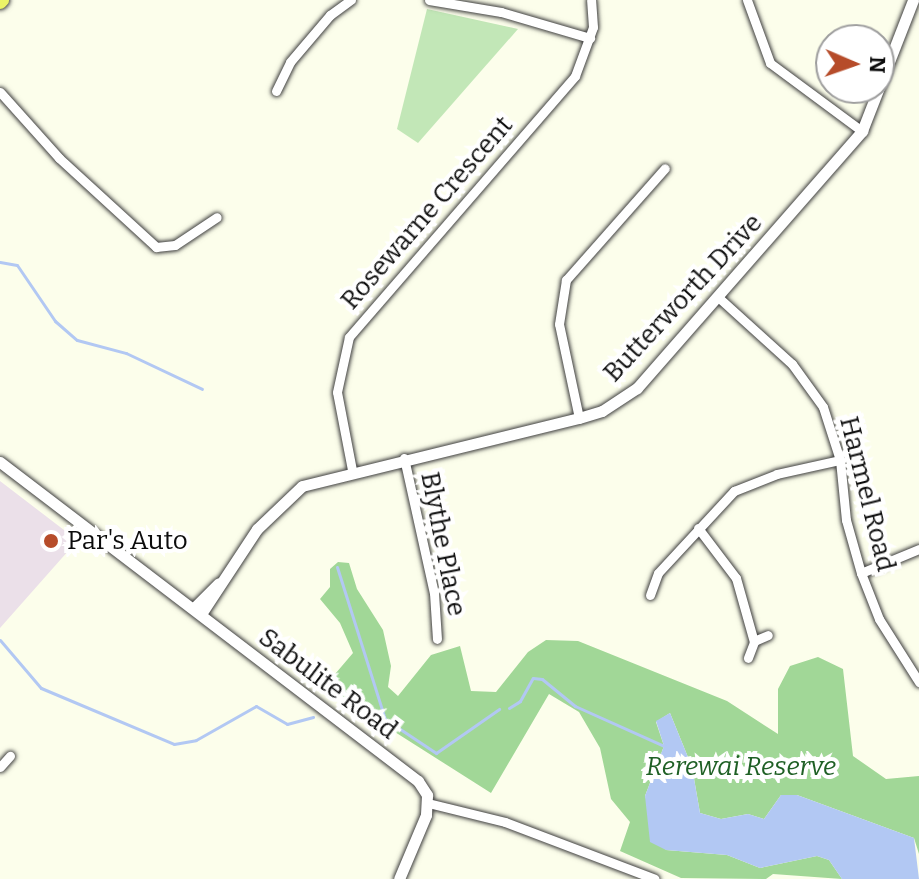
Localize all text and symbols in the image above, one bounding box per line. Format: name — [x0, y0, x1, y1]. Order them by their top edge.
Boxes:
north arrow — [815, 24, 895, 104]
text: N — [864, 56, 891, 74]
street label: Rosewarne Crescent — [335, 110, 519, 316]
street label: Butterworth Drive — [597, 208, 769, 388]
street label: Harmel Road — [833, 413, 901, 575]
street label: Blythe Place — [414, 469, 472, 619]
place label: Par's Auto — [67, 525, 188, 557]
marker: Par's Auto — [42, 532, 60, 550]
street label: Sabulite Road — [253, 622, 403, 746]
park label: Rerewai Reserve — [646, 751, 836, 783]

